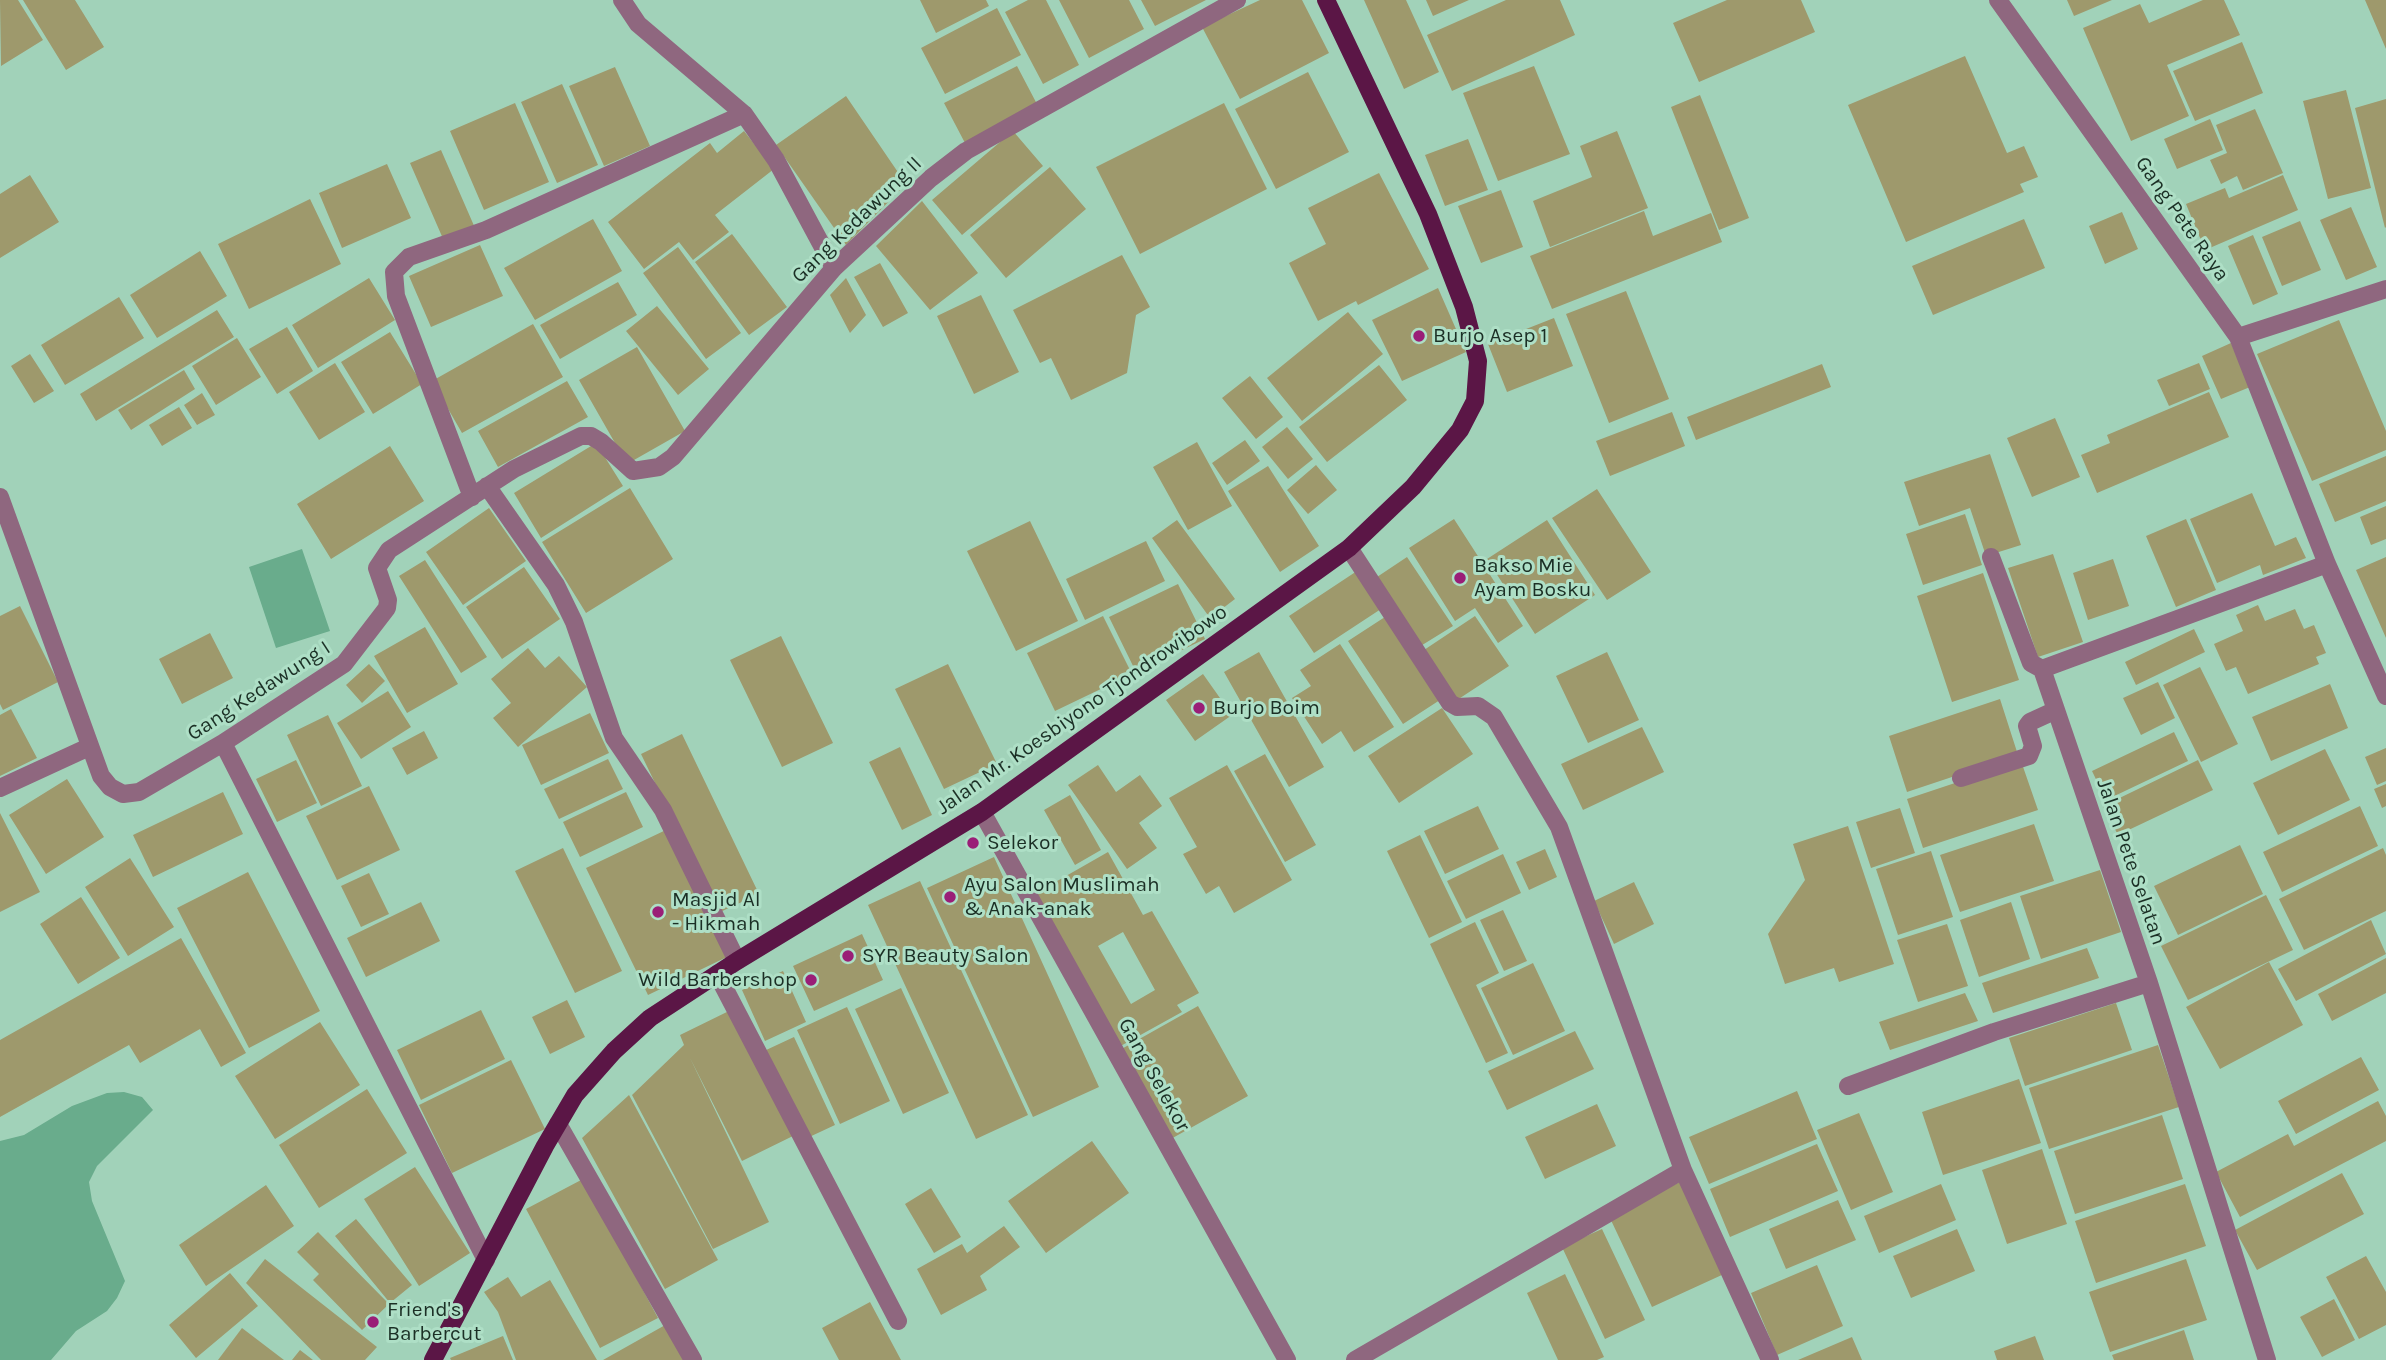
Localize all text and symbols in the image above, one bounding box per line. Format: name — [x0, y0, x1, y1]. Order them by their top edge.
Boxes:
street label: Gang Kedawung II — [787, 151, 927, 289]
street label: Gang Pete Raya — [2130, 152, 2234, 286]
place label: Burjo Asep 1 — [1433, 323, 1547, 349]
marker: Burjo Asep 1 — [1411, 328, 1427, 344]
place label: Bakso Mie Ayam Bosku — [1474, 553, 1592, 603]
marker: Bakso Mie Ayam Bosku — [1452, 570, 1468, 586]
street label: Jalan Mr. Koesbiyono Tjondrowibowo — [932, 600, 1232, 820]
street label: Gang Kedawung I — [183, 635, 335, 747]
place label: Burjo Boim — [1213, 695, 1320, 721]
marker: Burjo Boim — [1191, 700, 1207, 716]
street label: Jalan Pete Selatan — [2091, 776, 2171, 948]
place label: Selekor — [987, 830, 1058, 856]
marker: Selekor — [965, 835, 981, 851]
place label: Ayu Salon Muslimah & Anak-anak — [964, 872, 1160, 922]
place label: Masjid Al - Hikmah — [672, 887, 761, 937]
marker: Ayu Salon Muslimah & Anak-anak — [942, 889, 958, 905]
marker: Masjid Al - Hikmah — [650, 904, 666, 920]
place label: SYR Beauty Salon — [862, 943, 1029, 969]
marker: SYR Beauty Salon — [840, 948, 856, 964]
place label: Wild Barbershop — [638, 967, 797, 993]
marker: Wild Barbershop — [803, 972, 819, 988]
street label: Gang Selekor — [1113, 1014, 1195, 1136]
place label: Friend's Barbercut — [387, 1297, 481, 1347]
marker: Friend's Barbercut — [365, 1314, 381, 1330]

